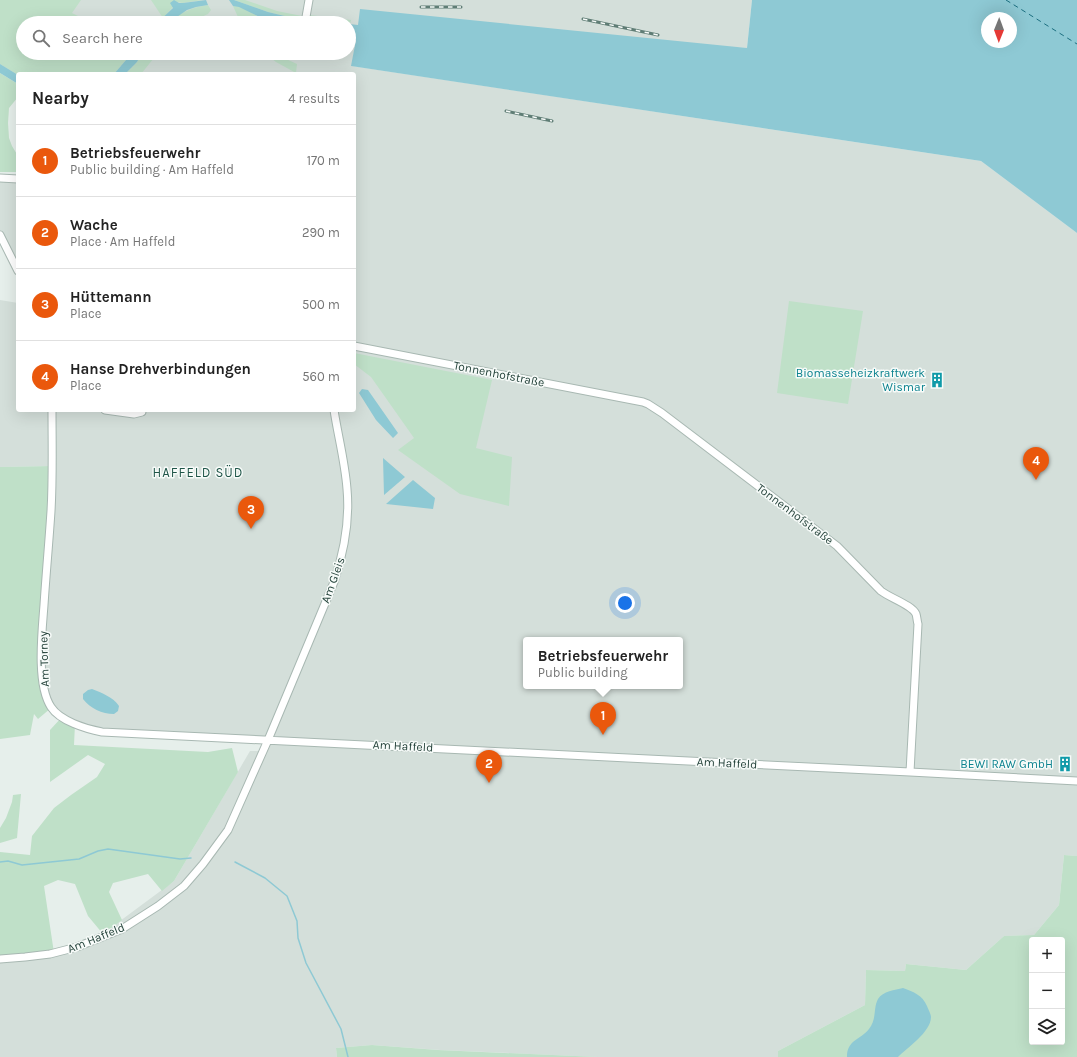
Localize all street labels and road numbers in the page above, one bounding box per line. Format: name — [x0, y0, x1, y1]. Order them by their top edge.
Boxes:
street label: Tonnenhofstraße — [452, 358, 546, 390]
street label: Tonnenhofstraße — [754, 481, 836, 547]
street label: Am Gleis — [318, 555, 348, 605]
street label: Am Torney — [36, 630, 52, 687]
street label: Am Haffeld — [372, 737, 434, 755]
street label: Am Haffeld — [696, 754, 758, 772]
street label: Am Haffeld — [65, 920, 127, 956]

